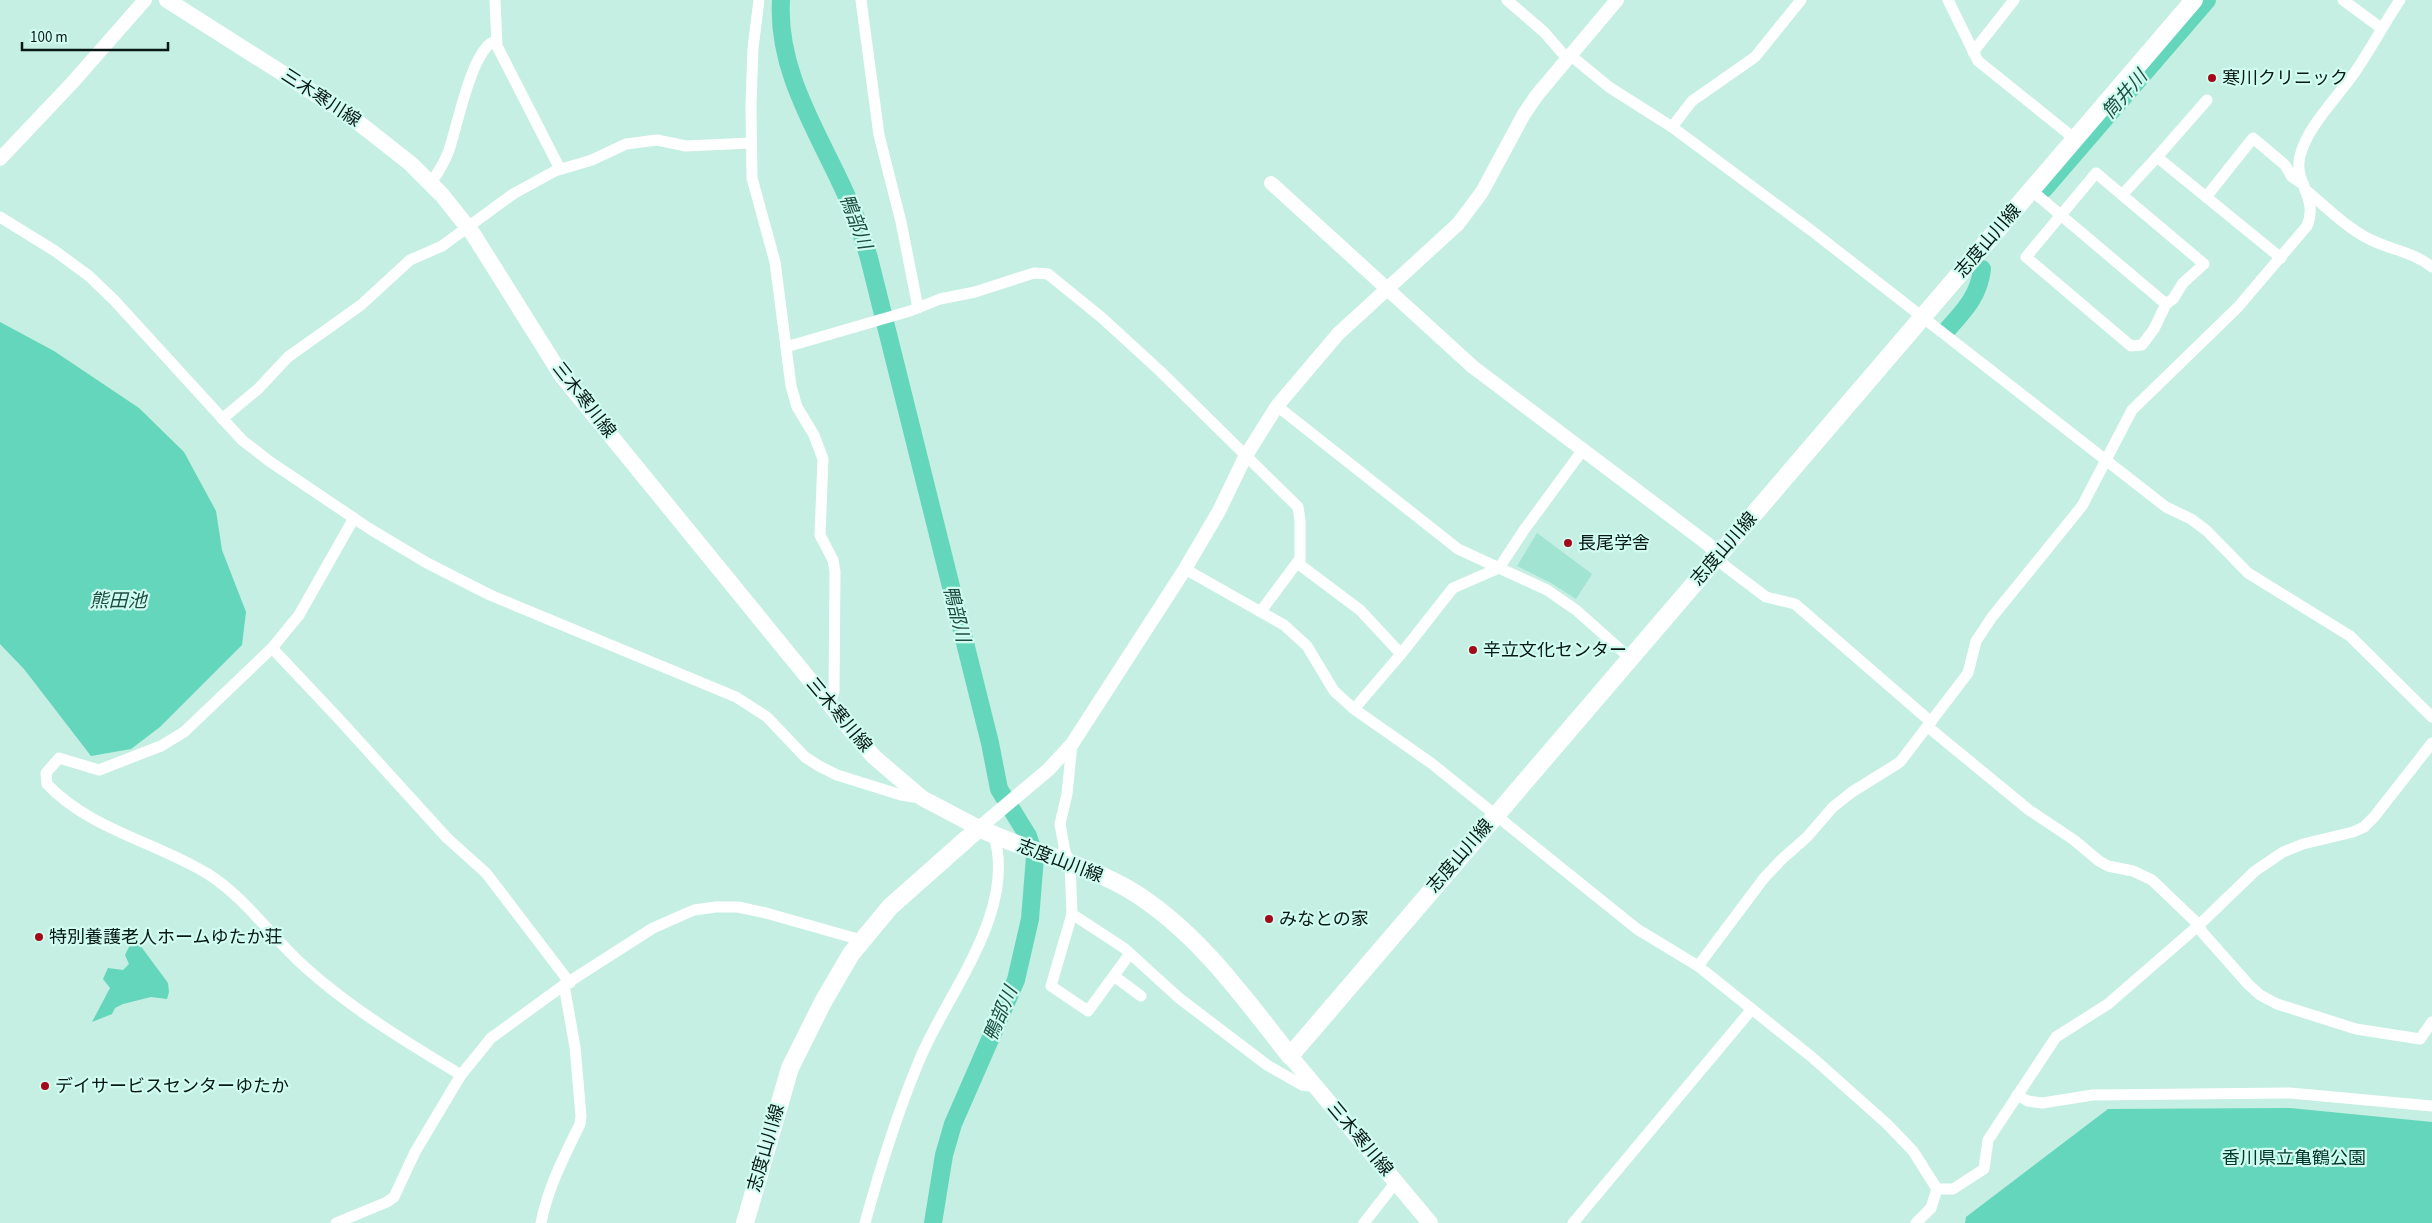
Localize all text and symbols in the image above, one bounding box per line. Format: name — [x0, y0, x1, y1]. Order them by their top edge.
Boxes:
scale bar — [22, 20, 169, 52]
text: 100 m — [30, 27, 68, 48]
street label: 三木寒川線 — [276, 63, 366, 133]
water label: 筒井川 — [2096, 63, 2155, 125]
place label: 寒川クリニック — [2222, 66, 2348, 91]
marker: 寒川クリニック — [2206, 72, 2218, 84]
water label: 鴨部川 — [832, 191, 879, 255]
street label: 志度山川線 — [1949, 199, 2027, 283]
street label: 三木寒川線 — [546, 357, 622, 443]
street label: 志度山川線 — [1685, 507, 1763, 591]
place label: 長尾学舎 — [1578, 531, 1650, 556]
marker: 長尾学舎 — [1562, 537, 1574, 549]
water label: 鴨部川 — [936, 583, 976, 647]
water label: 熊田池 — [89, 588, 148, 615]
place label: 辛立文化センター — [1483, 638, 1627, 663]
marker: 辛立文化センター — [1467, 644, 1479, 656]
street label: 三木寒川線 — [800, 672, 878, 758]
street label: 志度山川線 — [1421, 814, 1499, 898]
street label: 志度山川線 — [1014, 833, 1106, 889]
place label: みなとの家 — [1279, 907, 1369, 932]
marker: みなとの家 — [1263, 913, 1275, 925]
place label: 特別養護老人ホームゆたか荘 — [49, 925, 282, 950]
marker: 特別養護老人ホームゆたか荘 — [33, 931, 45, 943]
water label: 鴨部川 — [977, 981, 1025, 1046]
place label: デイサービスセンターゆたか — [55, 1074, 289, 1099]
marker: デイサービスセンターゆたか — [39, 1080, 51, 1092]
street label: 三木寒川線 — [1321, 1096, 1399, 1182]
street label: 志度山川線 — [742, 1101, 790, 1195]
park label: 香川県立亀鶴公園 — [2222, 1146, 2366, 1171]

